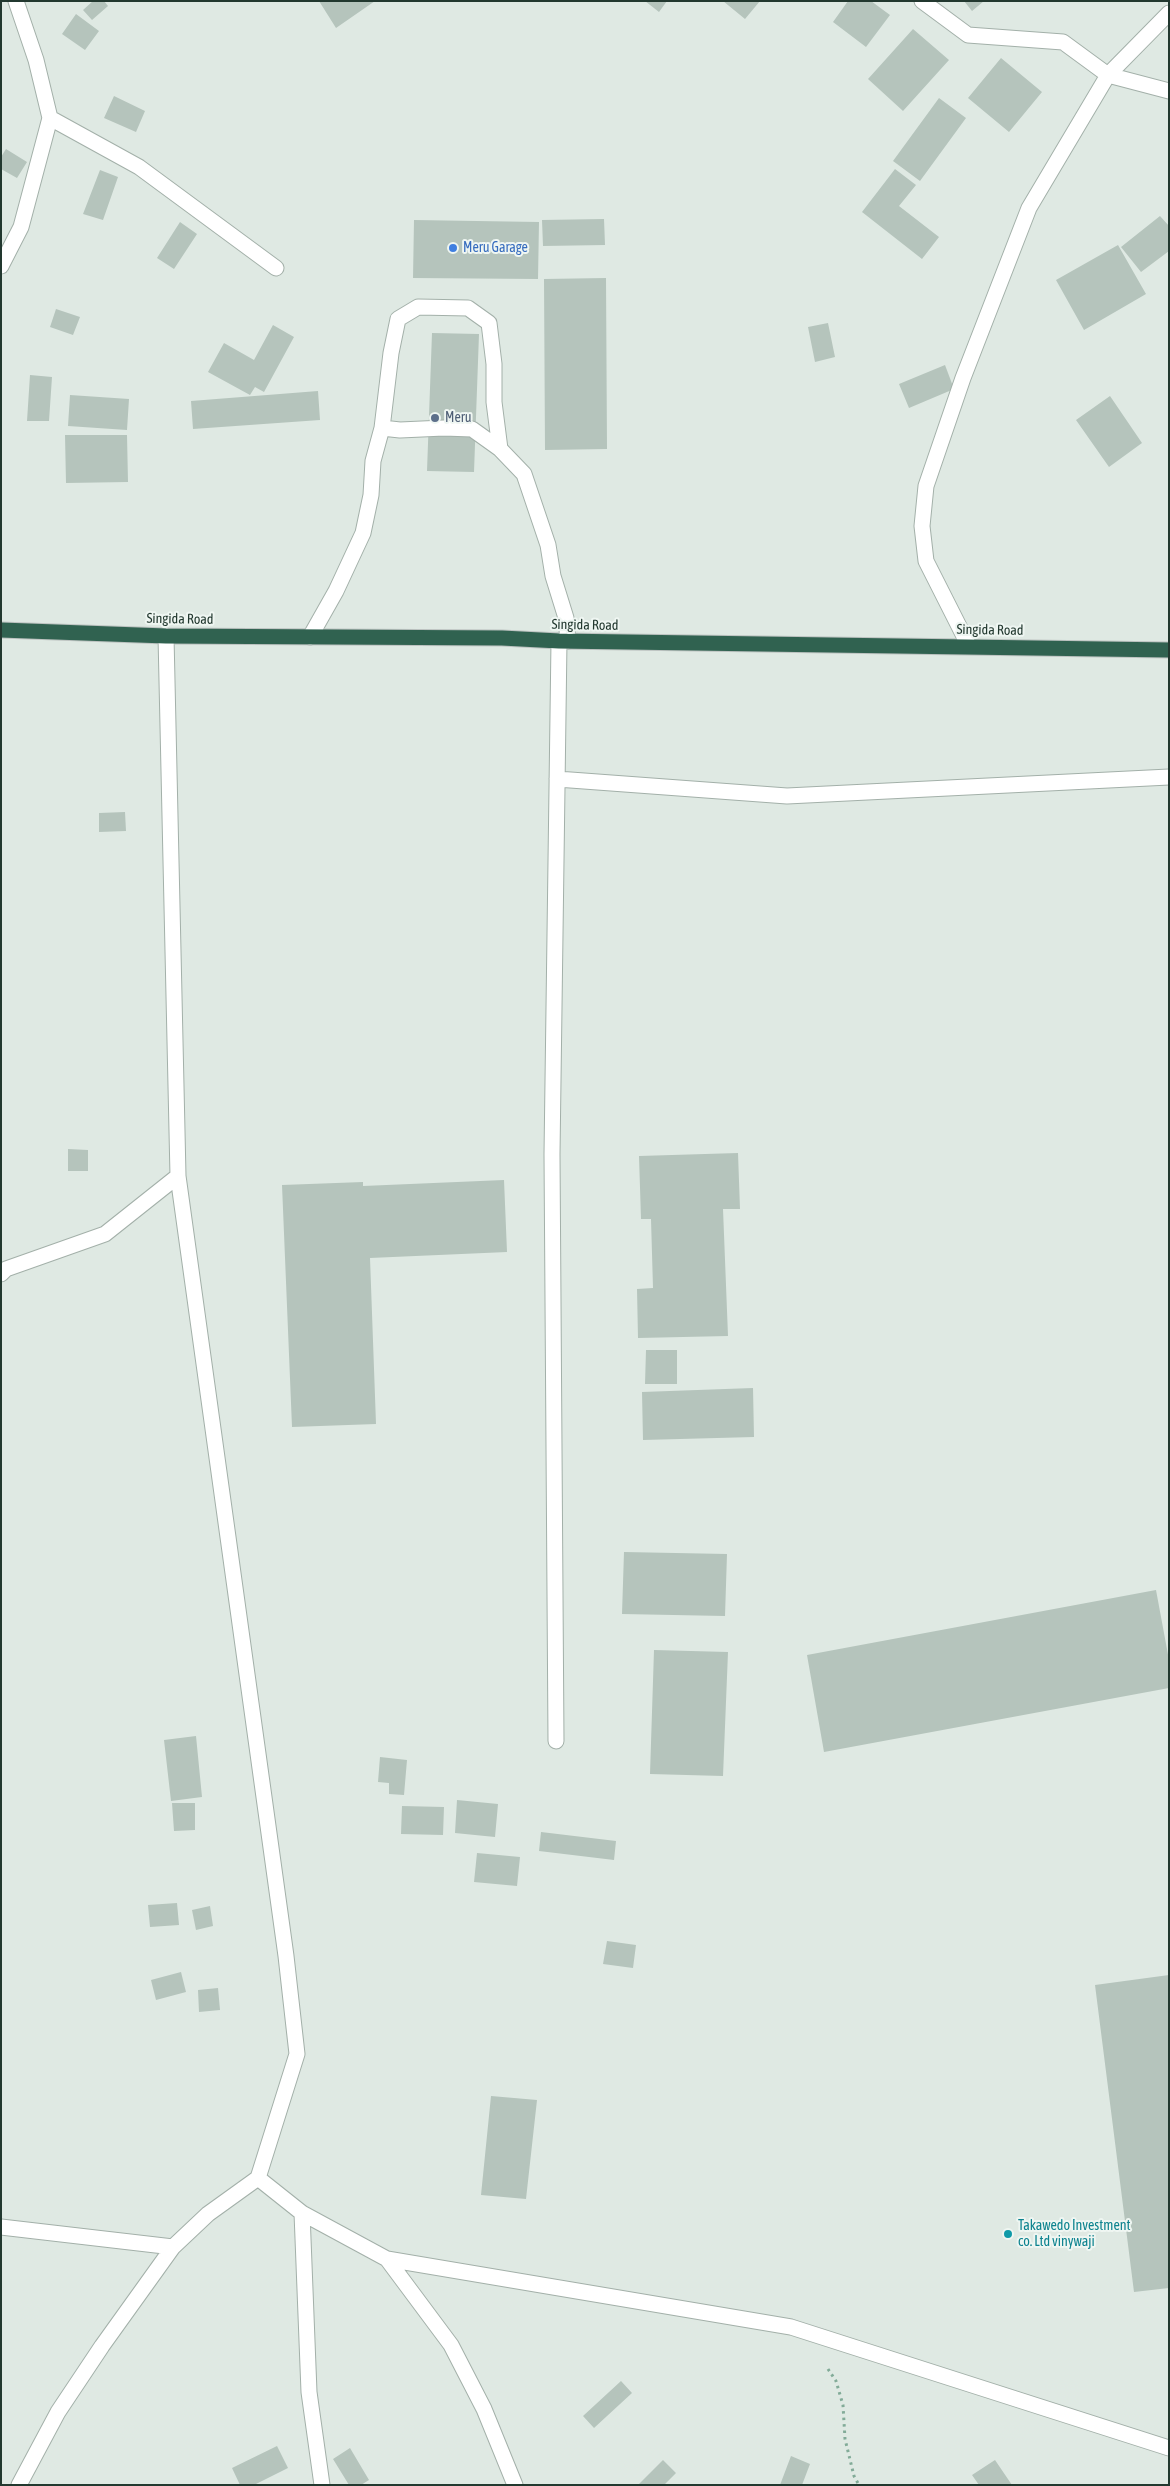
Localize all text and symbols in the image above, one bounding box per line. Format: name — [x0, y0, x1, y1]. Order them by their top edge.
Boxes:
place label: Meru Garage — [463, 240, 528, 256]
marker: Meru Garage — [447, 242, 459, 254]
place label: Meru — [445, 410, 472, 426]
marker: Meru — [429, 412, 441, 424]
street label: Singida Road — [146, 610, 214, 628]
street label: Singida Road — [551, 616, 619, 634]
street label: Singida Road — [956, 621, 1024, 639]
place label: Takawedo Investment co. Ltd vinywaji — [1018, 2218, 1131, 2250]
marker: Takawedo Investment co. Ltd vinywaji — [1002, 2228, 1014, 2240]

